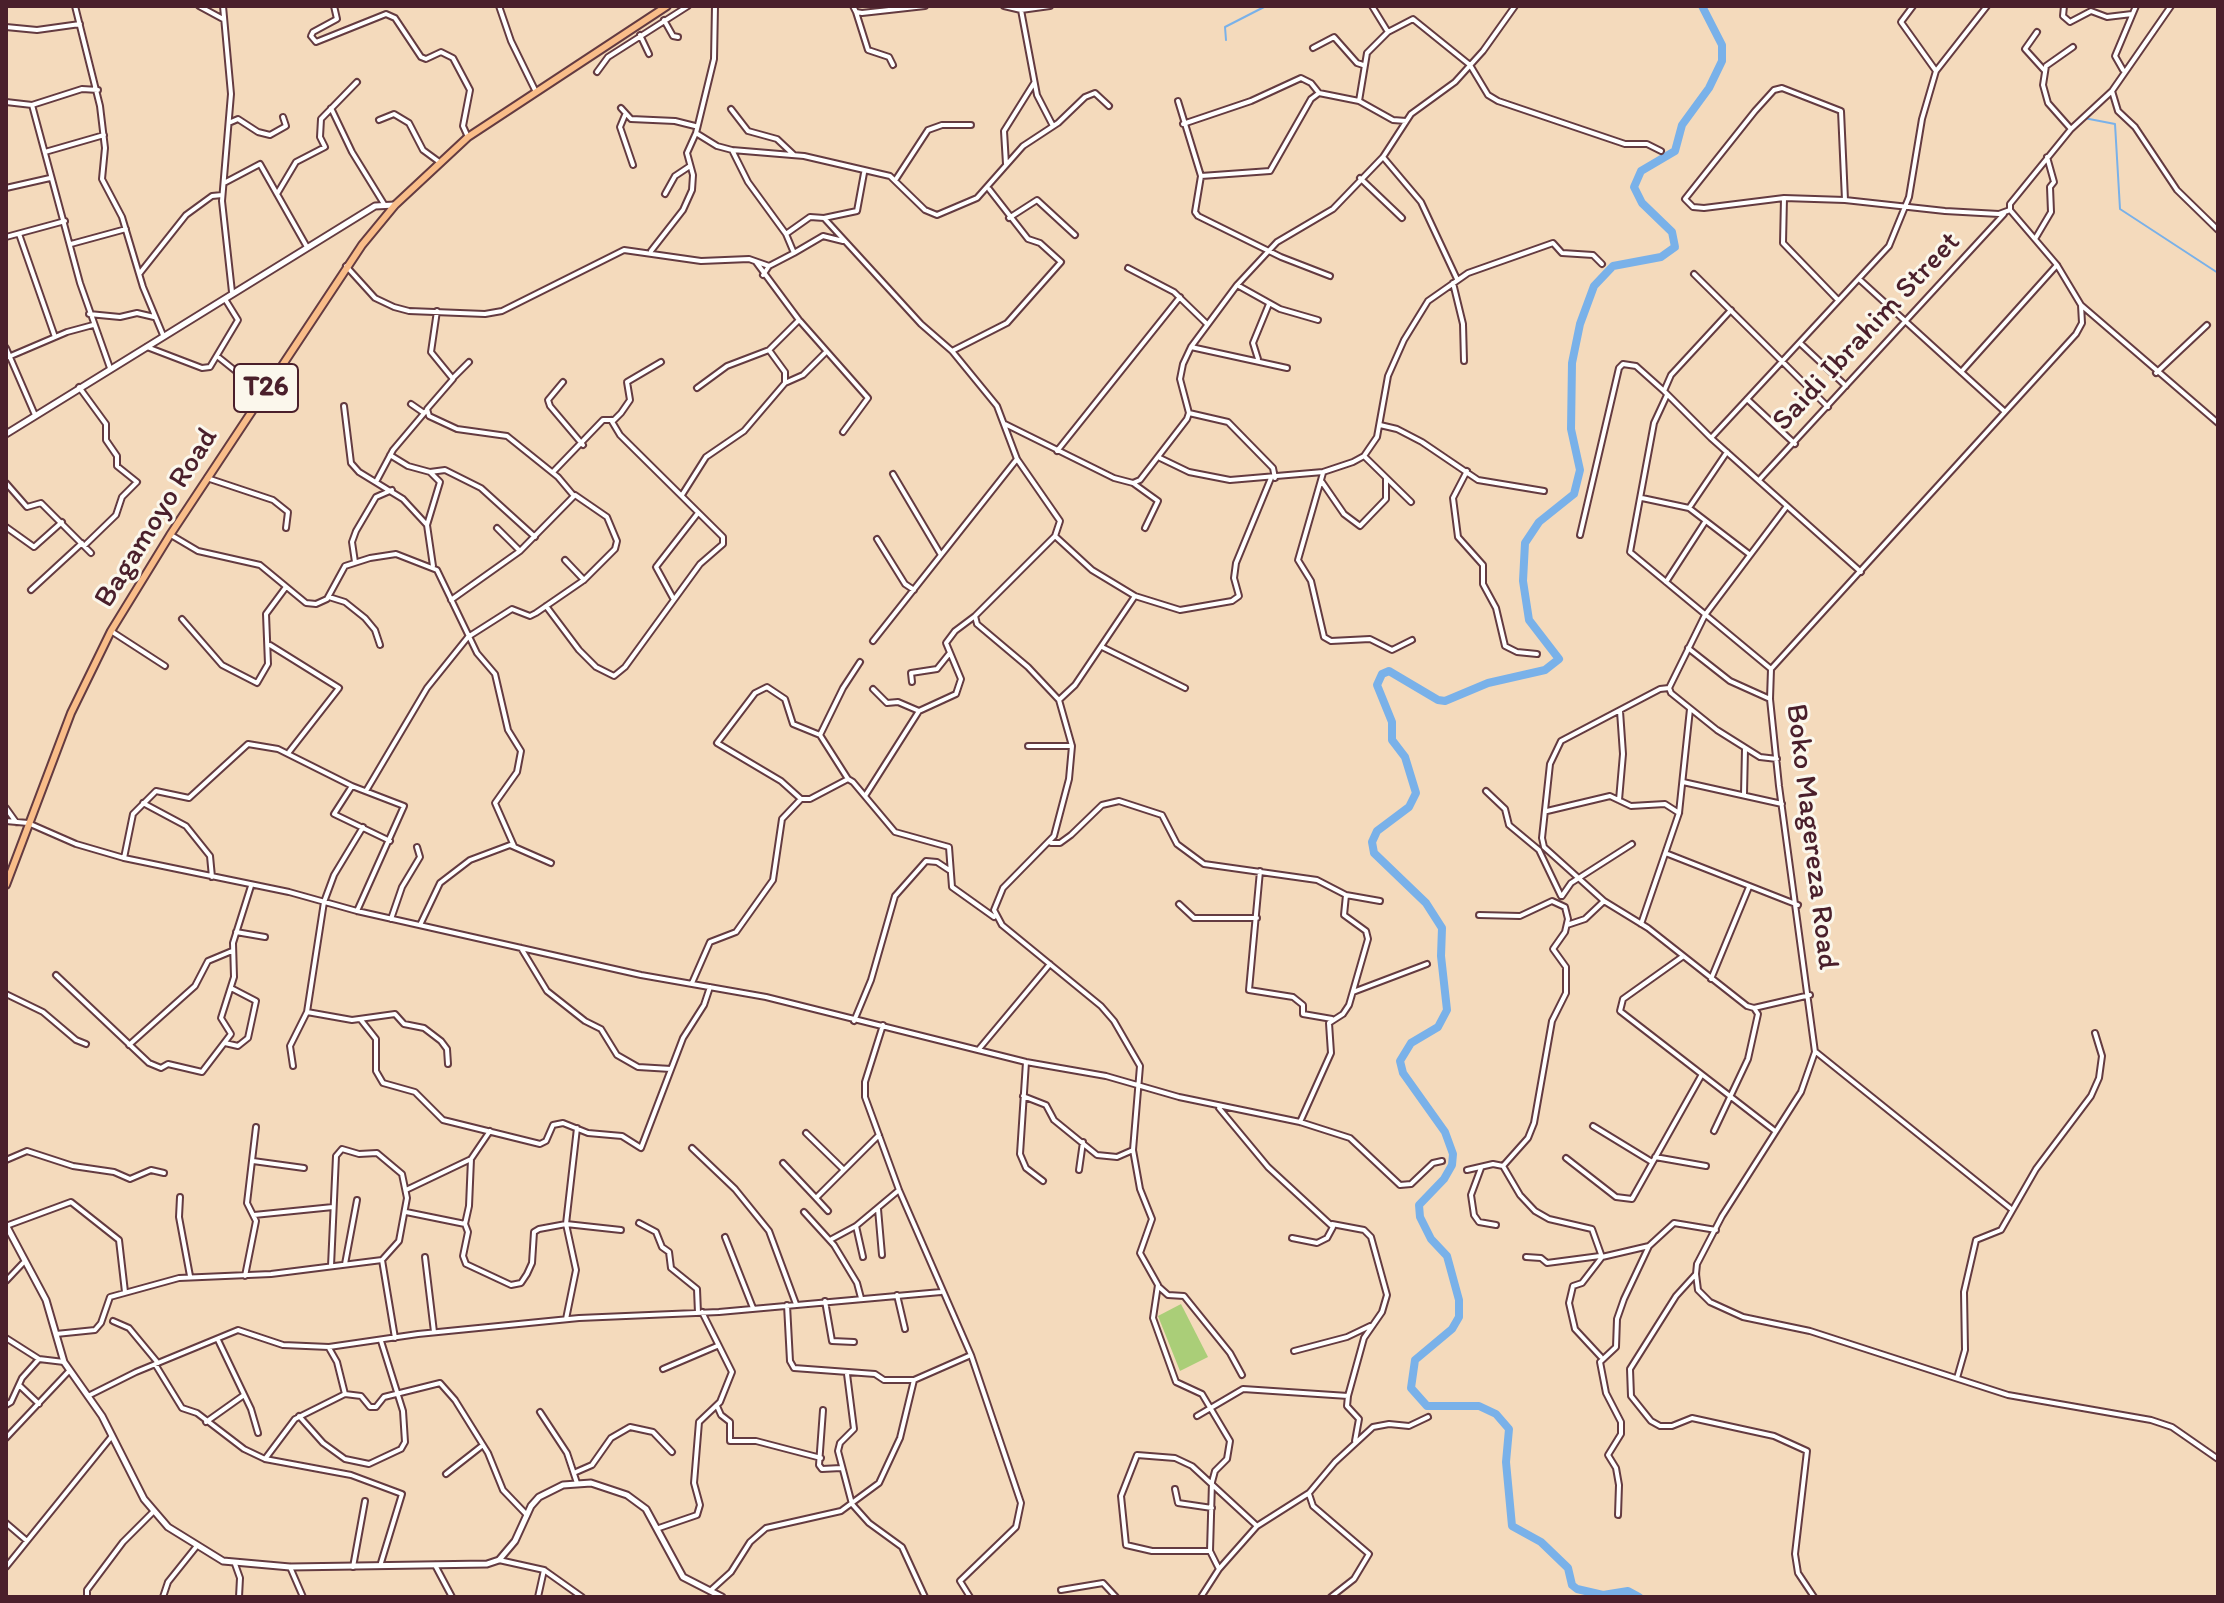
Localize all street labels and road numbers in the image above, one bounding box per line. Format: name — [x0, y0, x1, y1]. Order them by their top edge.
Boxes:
street label: Saidi Ibrahim Street — [1765, 225, 1969, 439]
road number: T26 — [234, 364, 298, 412]
street label: Bagamoyo Road — [87, 421, 227, 615]
street label: Boko Magereza Road — [1777, 702, 1845, 972]

